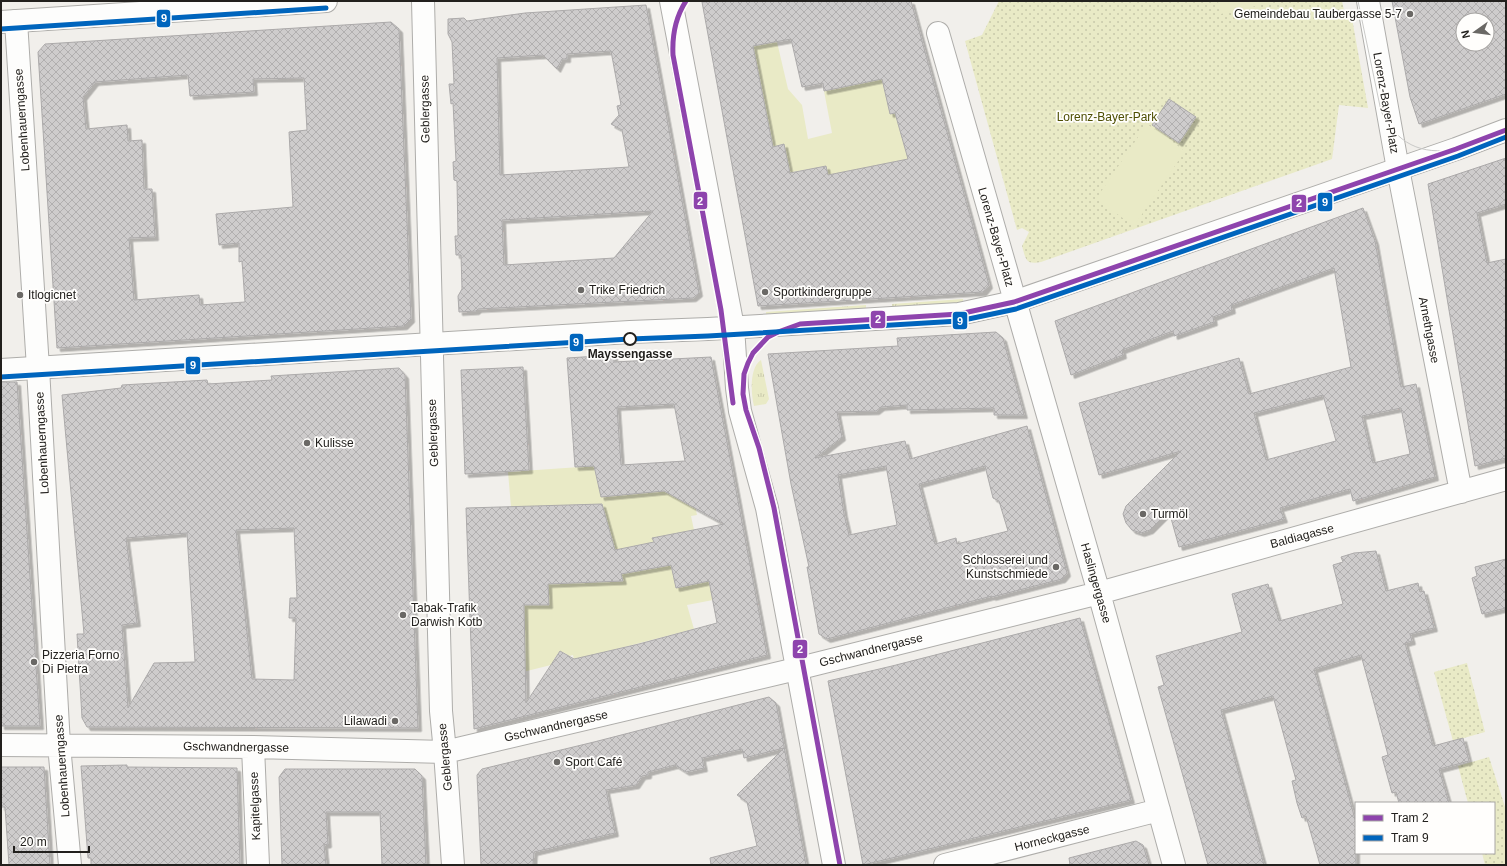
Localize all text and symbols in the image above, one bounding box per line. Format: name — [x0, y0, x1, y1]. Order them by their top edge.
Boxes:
place label: Gemeindebau Taubergasse 5-7 — [1234, 7, 1402, 21]
line badge: 9 — [156, 9, 171, 28]
marker: Gemeindebau Taubergasse 5-7 — [1405, 9, 1415, 19]
text: 9 — [161, 12, 167, 24]
north arrow — [1455, 12, 1495, 52]
text: N — [1459, 29, 1472, 40]
street label: Lorenz-Bayer-Platz — [1370, 51, 1402, 155]
street label: Lobenhauerngasse — [11, 68, 33, 172]
street label: Geblergasse — [417, 75, 433, 143]
park label: Lorenz-Bayer-Park — [1057, 110, 1158, 124]
street label: Lorenz-Bayer-Platz — [975, 186, 1017, 288]
line badge: 2 — [693, 191, 708, 210]
line badge: 9 — [1317, 192, 1333, 212]
line badge: 2 — [1291, 194, 1307, 213]
text: 2 — [697, 195, 703, 207]
text: 9 — [1322, 196, 1328, 208]
text: 2 — [1296, 197, 1302, 209]
place label: Trike Friedrich — [589, 283, 665, 297]
marker: Trike Friedrich — [576, 285, 586, 295]
place label: Sportkindergruppe — [773, 285, 872, 299]
marker: Sportkindergruppe — [760, 287, 770, 297]
place label: Itlogicnet — [28, 288, 77, 302]
marker: Itlogicnet — [15, 290, 25, 300]
street label: Arnethgasse — [1416, 296, 1442, 365]
line badge: 2 — [870, 310, 886, 329]
line badge: 9 — [952, 311, 968, 330]
text: 2 — [875, 313, 881, 325]
text: 9 — [957, 315, 963, 327]
marker: Mayssengasse — [623, 332, 637, 346]
line badge: 9 — [569, 333, 584, 352]
text: 9 — [573, 336, 579, 348]
place label: Mayssengasse — [588, 347, 673, 361]
line badge: 9 — [185, 356, 201, 375]
text: 9 — [190, 359, 196, 371]
street label: Lobenhauerngasse — [32, 391, 52, 495]
street label: Geblergasse — [425, 398, 441, 467]
place label: Kulisse — [315, 436, 354, 450]
marker: Kulisse — [302, 438, 312, 448]
place label: Turmöl — [1151, 507, 1188, 521]
marker: Turmöl — [1138, 509, 1148, 519]
street label: Baldiagasse — [1269, 521, 1336, 551]
street label: Haslingergasse — [1078, 541, 1114, 625]
place label: Schlosserei und Kunstschmiede — [963, 553, 1048, 581]
marker: Schlosserei und Kunstschmiede — [1051, 562, 1061, 572]
place label: Tabak-Trafik Darwish Kotb — [411, 601, 483, 629]
marker: Tabak-Trafik Darwish Kotb — [398, 610, 408, 620]
street label: Gschwandnergasse — [818, 630, 924, 670]
line badge: 2 — [792, 639, 808, 659]
text: 2 — [797, 643, 803, 655]
place label: Pizzeria Forno Di Pietra — [42, 648, 120, 676]
marker: Pizzeria Forno Di Pietra — [29, 657, 39, 667]
street label: Gschwandnergasse — [503, 707, 610, 745]
street label: Lobenhauerngasse — [51, 714, 73, 818]
place label: Lilawadi — [344, 714, 387, 728]
marker: Lilawadi — [390, 716, 400, 726]
street label: Geblergasse — [435, 722, 455, 792]
street label: Gschwandnergasse — [183, 739, 289, 755]
place label: Sport Café — [565, 755, 623, 769]
marker: Sport Café — [552, 757, 562, 767]
street label: Kapitelgasse — [247, 771, 263, 841]
legend — [1355, 802, 1495, 854]
text: Tram 2 — [1391, 811, 1429, 825]
street label: Horneckgasse — [1013, 822, 1091, 854]
scale bar — [14, 828, 89, 854]
text: Tram 9 — [1391, 831, 1429, 845]
text: 20 m — [20, 835, 47, 849]

